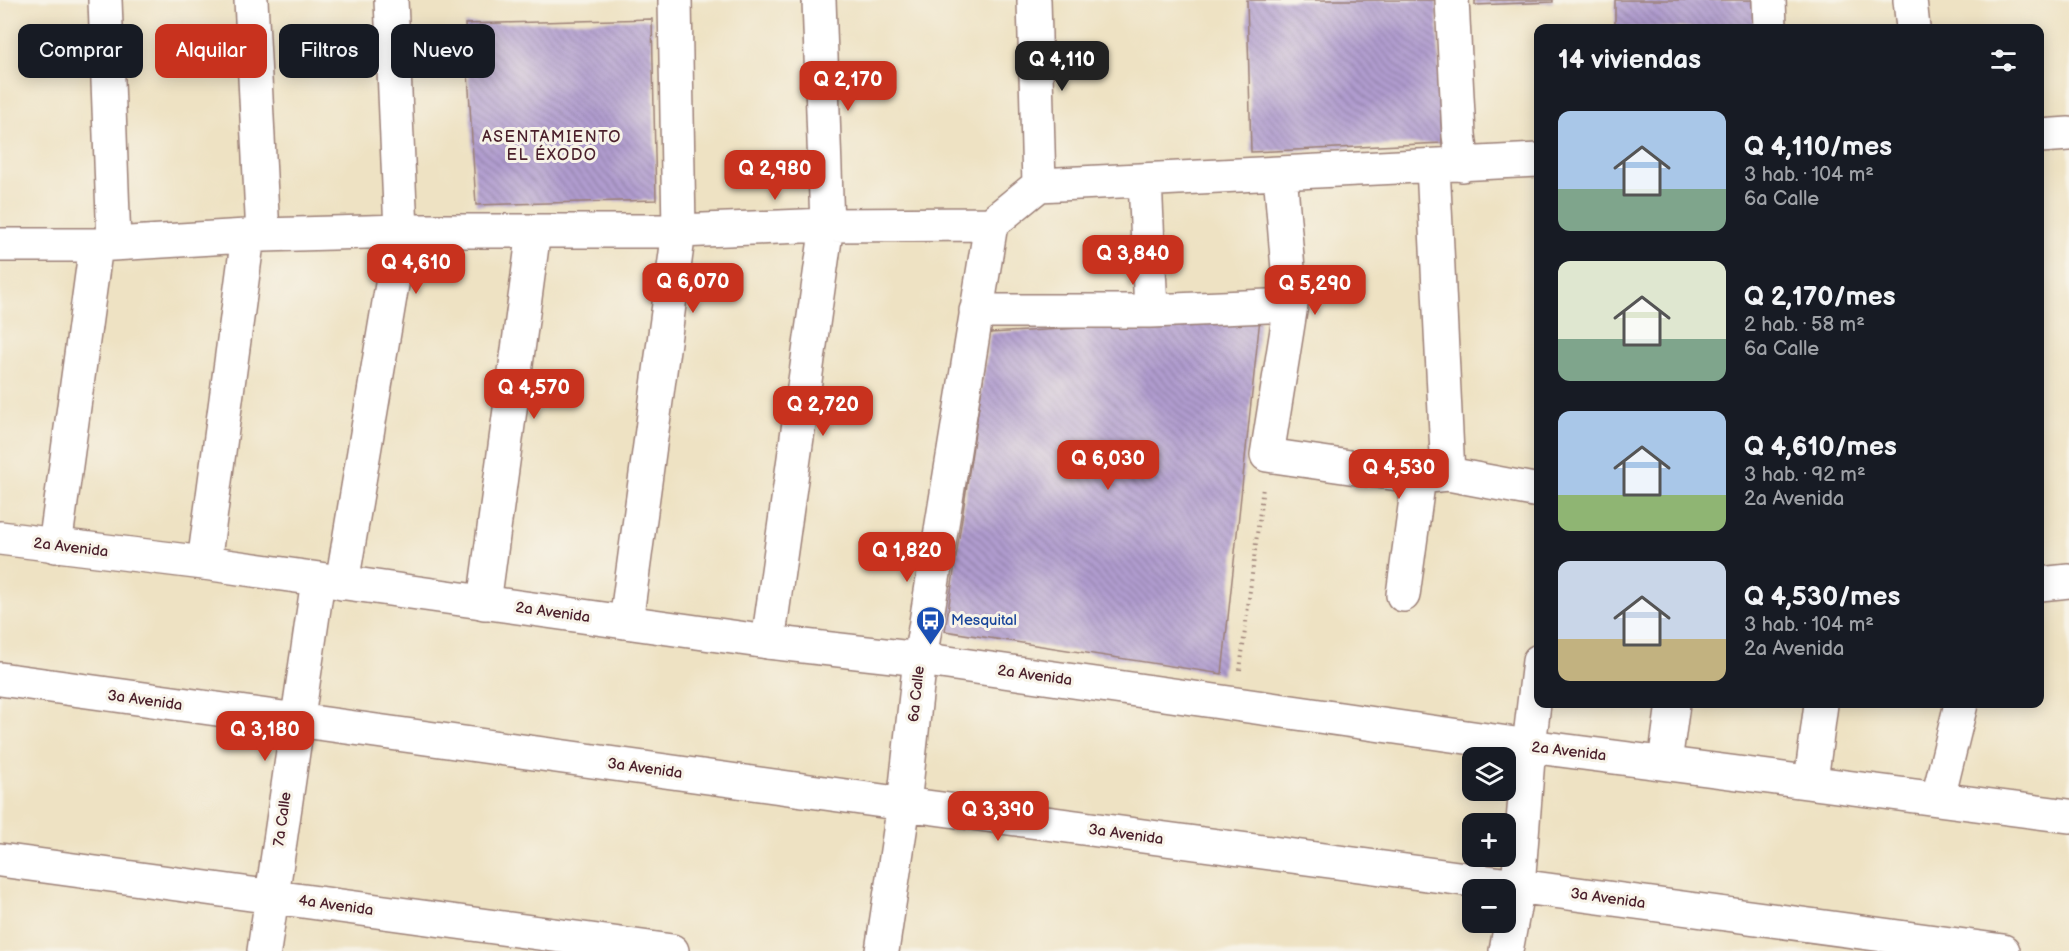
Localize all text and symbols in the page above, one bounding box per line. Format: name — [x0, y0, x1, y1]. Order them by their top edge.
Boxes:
chip: Comprar — [18, 24, 143, 78]
chip: Alquilar — [155, 24, 267, 78]
chip: Filtros — [279, 24, 379, 78]
chip: Nuevo — [391, 24, 495, 78]
pin: Q 4,110 — [1007, 41, 1117, 92]
icon: filters — [1987, 44, 2020, 77]
text: 14 viviendas — [1558, 45, 1701, 76]
text: Q 4,110 — [1029, 48, 1095, 72]
pin: Q 2,170 — [793, 61, 903, 112]
text: Q 2,170 — [814, 68, 882, 92]
district label: ASENTAMIENTO EL ÉXODO — [482, 128, 622, 165]
text: Q 4,110/mes — [1744, 132, 1892, 163]
icon: home — [1606, 135, 1678, 207]
pin: Q 2,980 — [720, 150, 830, 201]
text: Q 2,980 — [738, 157, 812, 181]
text: 3 hab. · 104 m² — [1744, 163, 1874, 187]
text: 6a Calle — [1744, 187, 1819, 211]
pin: Q 3,840 — [1078, 235, 1188, 286]
text: Q 3,840 — [1097, 242, 1169, 266]
pin: Q 4,610 — [361, 244, 471, 295]
text: Q 4,610 — [381, 251, 451, 275]
pin: Q 6,070 — [638, 263, 748, 314]
pin: Q 5,290 — [1260, 265, 1370, 316]
text: Q 6,070 — [656, 270, 730, 294]
text: Q 5,290 — [1279, 272, 1351, 296]
text: Q 2,170/mes — [1744, 282, 1896, 313]
icon: home — [1606, 285, 1678, 357]
text: 2 hab. · 58 m² — [1744, 313, 1865, 337]
text: 6a Calle — [1744, 337, 1819, 361]
pin: Q 4,570 — [479, 369, 589, 420]
text: Q 4,570 — [498, 376, 570, 400]
pin: Q 2,720 — [768, 386, 878, 437]
text: Q 2,720 — [787, 393, 859, 417]
text: Q 4,610/mes — [1744, 432, 1897, 463]
icon: home — [1606, 435, 1678, 507]
pin: Q 6,030 — [1053, 440, 1163, 491]
text: Q 6,030 — [1071, 447, 1145, 471]
pin: Q 4,530 — [1344, 449, 1454, 500]
text: Q 4,530 — [1363, 456, 1435, 480]
text: 3 hab. · 92 m² — [1744, 463, 1866, 487]
text: 2a Avenida — [1744, 487, 1844, 511]
pin: Q 1,820 — [852, 532, 962, 583]
street label: 2a Avenida — [32, 533, 109, 562]
text: Q 1,820 — [872, 539, 942, 563]
text: Q 4,530/mes — [1744, 582, 1900, 613]
icon: home — [1606, 585, 1678, 657]
street label: 2a Avenida — [514, 598, 591, 627]
bus stop icon: Mesquital — [914, 604, 946, 646]
place label: Mesquital — [951, 611, 1017, 630]
text: 3 hab. · 104 m² — [1744, 613, 1874, 637]
text: 2a Avenida — [1744, 637, 1844, 661]
street label: 2a Avenida — [996, 661, 1073, 690]
street label: 6a Calle — [904, 665, 929, 723]
street label: 3a Avenida — [106, 686, 184, 715]
pin: Q 3,180 — [210, 711, 320, 762]
text: Q 3,180 — [230, 718, 300, 742]
street label: 2a Avenida — [1530, 737, 1607, 766]
map controls — [1462, 747, 1516, 933]
button: layers — [1462, 747, 1516, 801]
street label: 3a Avenida — [606, 754, 684, 783]
street label: 7a Calle — [269, 791, 296, 847]
pin: Q 3,390 — [943, 791, 1053, 842]
text: Q 3,390 — [962, 798, 1034, 822]
button: + — [1462, 813, 1516, 867]
street label: 3a Avenida — [1087, 820, 1165, 849]
button: − — [1462, 879, 1516, 933]
street label: 3a Avenida — [1569, 884, 1647, 913]
street label: 4a Avenida — [297, 891, 375, 920]

